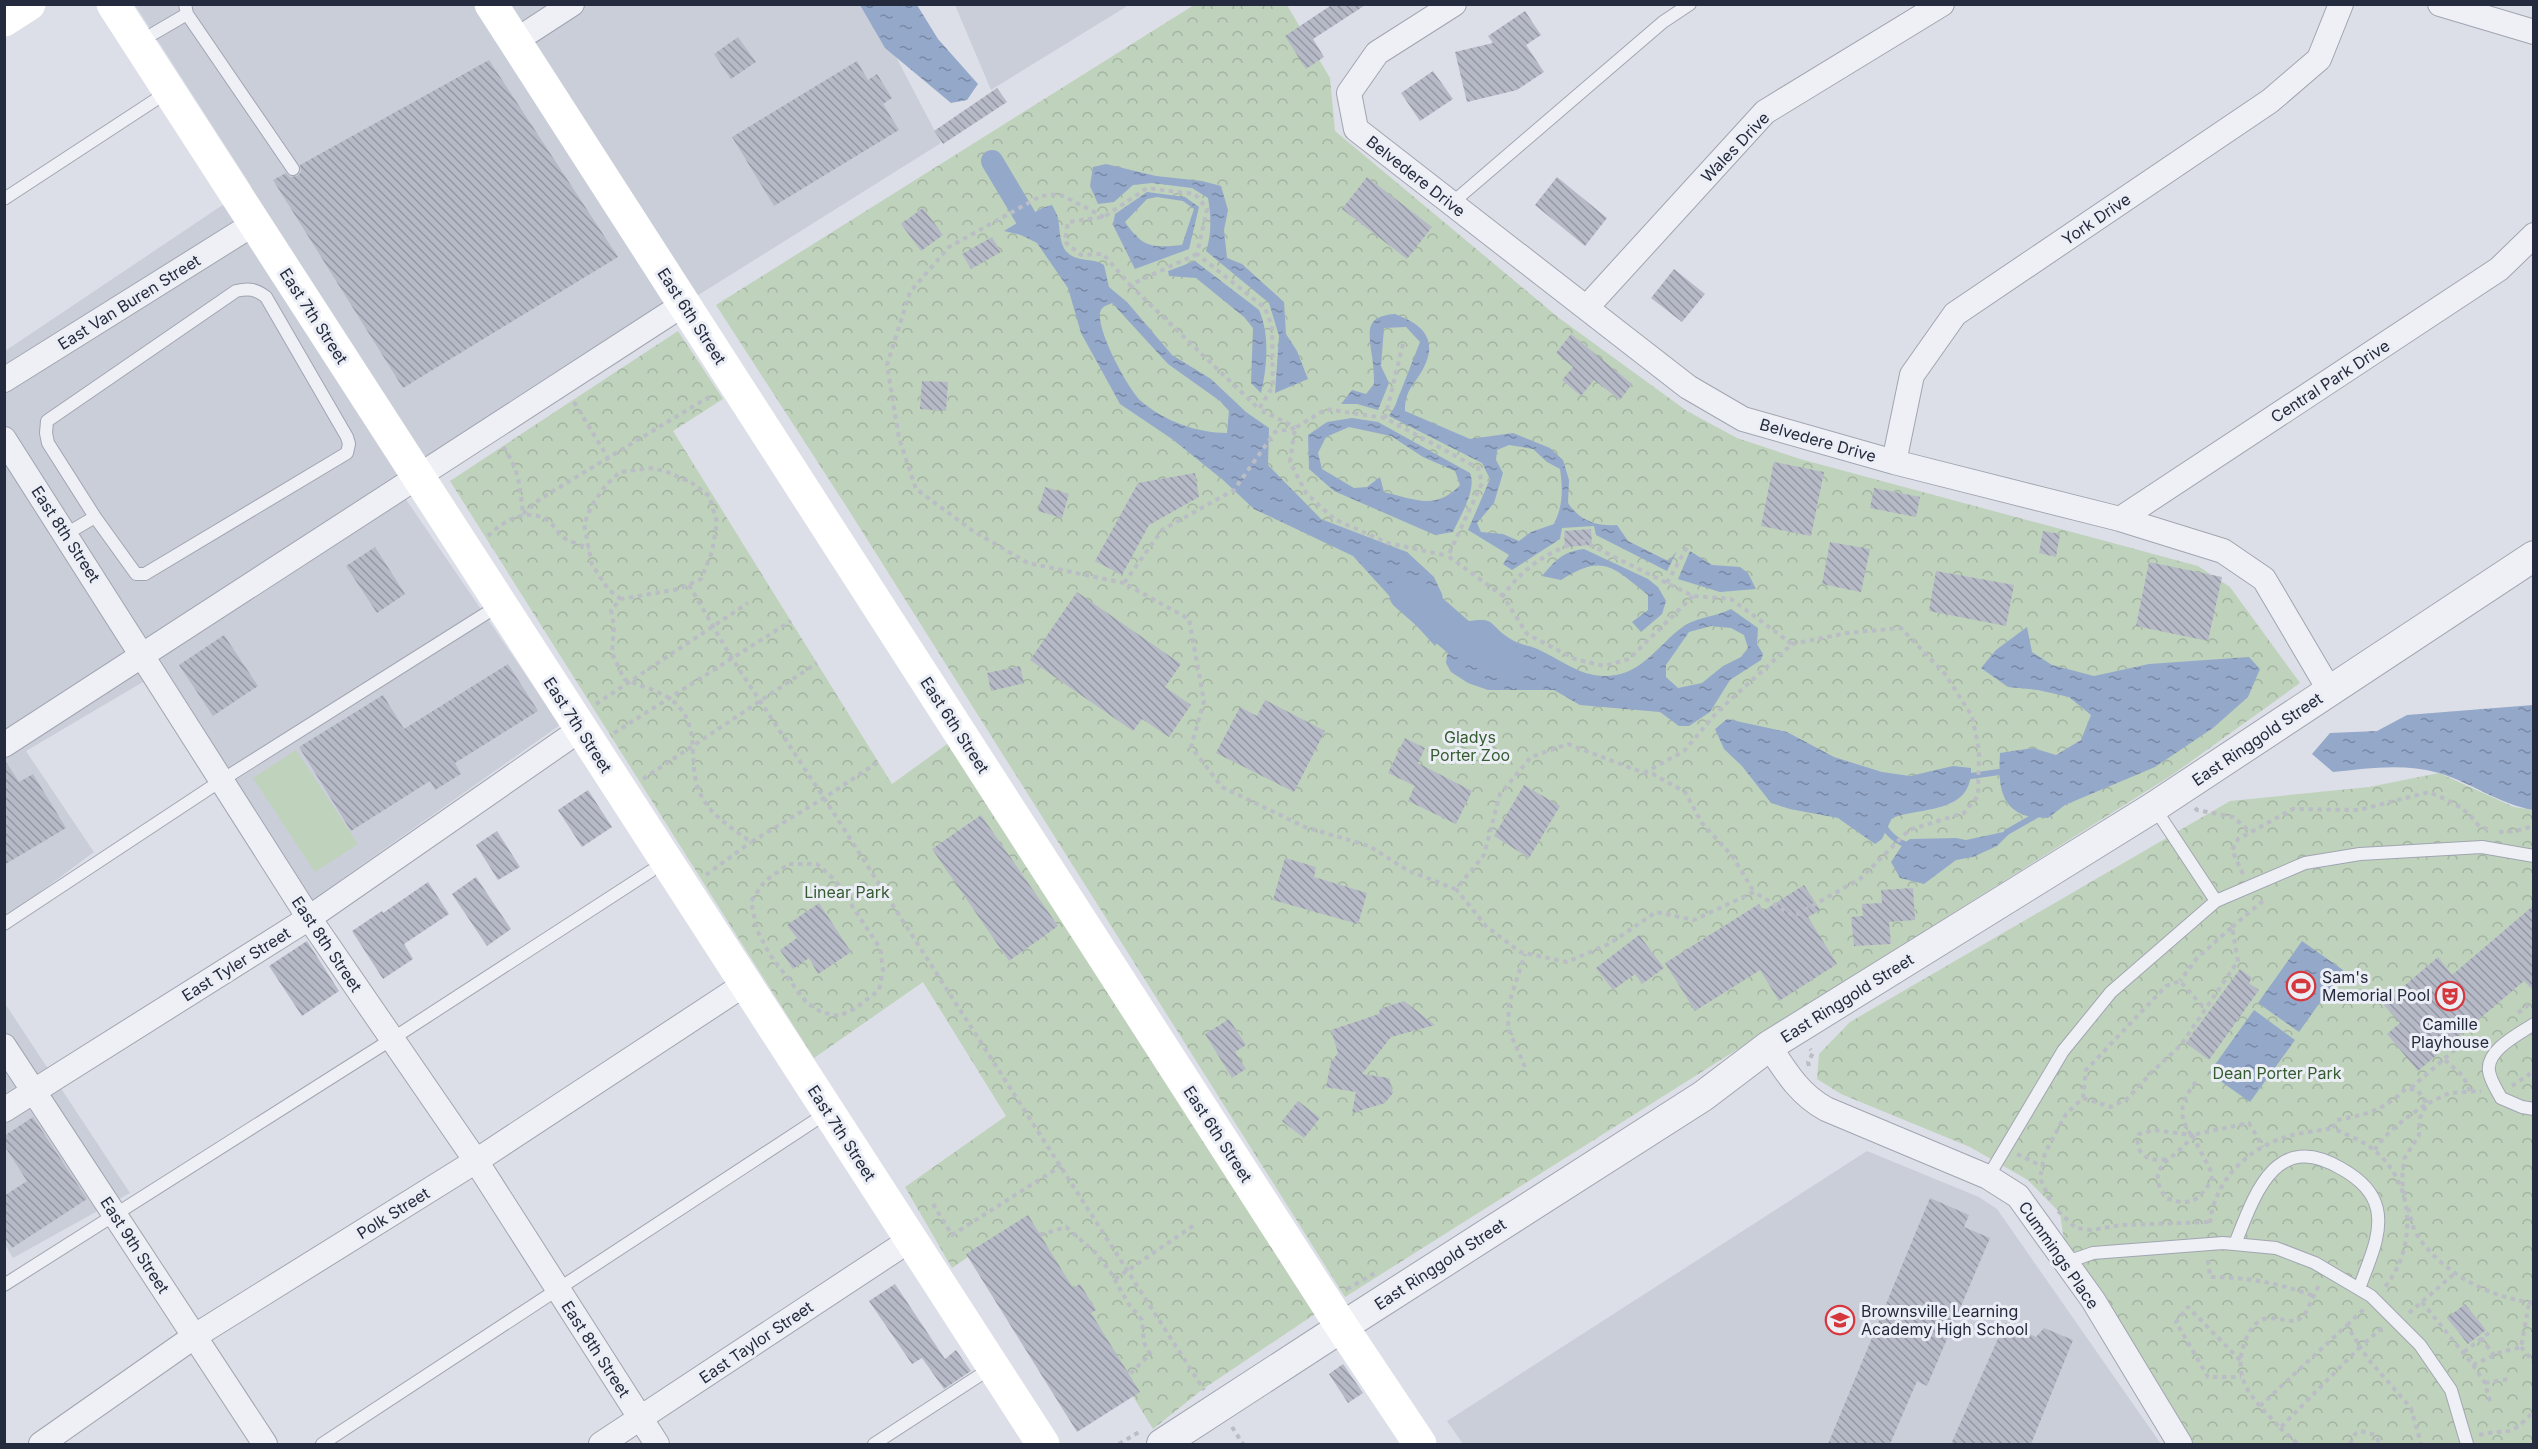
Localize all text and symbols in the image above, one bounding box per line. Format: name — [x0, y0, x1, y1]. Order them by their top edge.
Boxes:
street label: Wales Drive — [1697, 108, 1773, 186]
street label: Belvedere Drive — [1362, 131, 1470, 221]
street label: York Drive — [2058, 189, 2134, 249]
street label: East Van Buren Street — [54, 250, 204, 354]
street label: East 7th Street — [276, 264, 352, 368]
street label: East 6th Street — [653, 264, 731, 368]
street label: Central Park Drive — [2267, 335, 2393, 427]
street label: Belvedere Drive — [1757, 414, 1879, 466]
street label: East 8th Street — [27, 482, 105, 586]
street label: East 7th Street — [540, 673, 616, 777]
street label: East 6th Street — [916, 673, 994, 777]
street label: East Ringgold Street — [2188, 688, 2326, 790]
park label: Gladys Porter Zoo — [1430, 727, 1510, 765]
park label: Linear Park — [804, 882, 890, 902]
street label: East 8th Street — [288, 892, 366, 996]
street label: East Tyler Street — [178, 923, 294, 1005]
street label: East Ringgold Street — [1777, 949, 1917, 1047]
place label: Sam's Memorial Pool — [2322, 967, 2430, 1005]
sports icon: Sam's Memorial Pool — [2285, 970, 2317, 1002]
theatre icon: Camille Playhouse — [2434, 980, 2466, 1012]
place label: Camille Playhouse — [2411, 1014, 2489, 1052]
park label: Dean Porter Park — [2212, 1063, 2342, 1083]
street label: East 7th Street — [804, 1081, 880, 1185]
street label: East 6th Street — [1179, 1082, 1257, 1186]
street label: Polk Street — [353, 1183, 433, 1243]
street label: East 9th Street — [96, 1193, 174, 1297]
street label: Cummings Place — [2014, 1197, 2104, 1313]
street label: East Ringgold Street — [1370, 1214, 1510, 1314]
street label: East 8th Street — [557, 1297, 635, 1401]
street label: East Taylor Street — [695, 1297, 817, 1387]
place label: Brownsville Learning Academy High School — [1861, 1301, 2028, 1339]
school or university icon: Brownsville Learning Academy High School — [1824, 1304, 1856, 1336]

